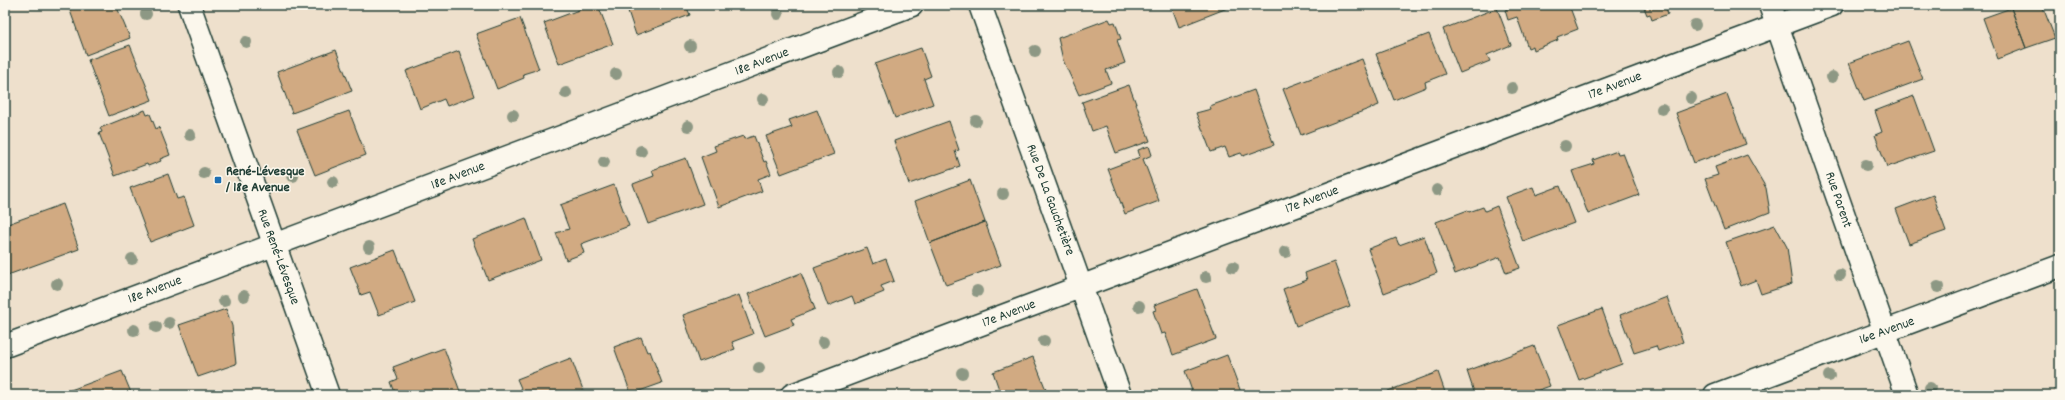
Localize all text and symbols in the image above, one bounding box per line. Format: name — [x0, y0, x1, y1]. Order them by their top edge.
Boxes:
street label: 18e Avenue — [732, 43, 792, 81]
street label: 17e Avenue — [1585, 67, 1645, 105]
street label: Rue De La Gauchetière — [1021, 141, 1079, 259]
street label: 18e Avenue — [428, 157, 488, 195]
place label: René-Lévesque / 18e Avenue — [225, 162, 304, 198]
street label: Rue Parent — [1819, 169, 1857, 231]
marker: René-Lévesque / 18e Avenue — [213, 175, 223, 185]
street label: 17e Avenue — [1282, 181, 1342, 219]
street label: Rue René-Lévesque — [251, 206, 305, 308]
street label: 18e Avenue — [125, 271, 185, 309]
street label: 17e Avenue — [979, 295, 1039, 333]
street label: 16e Avenue — [1857, 312, 1917, 350]

